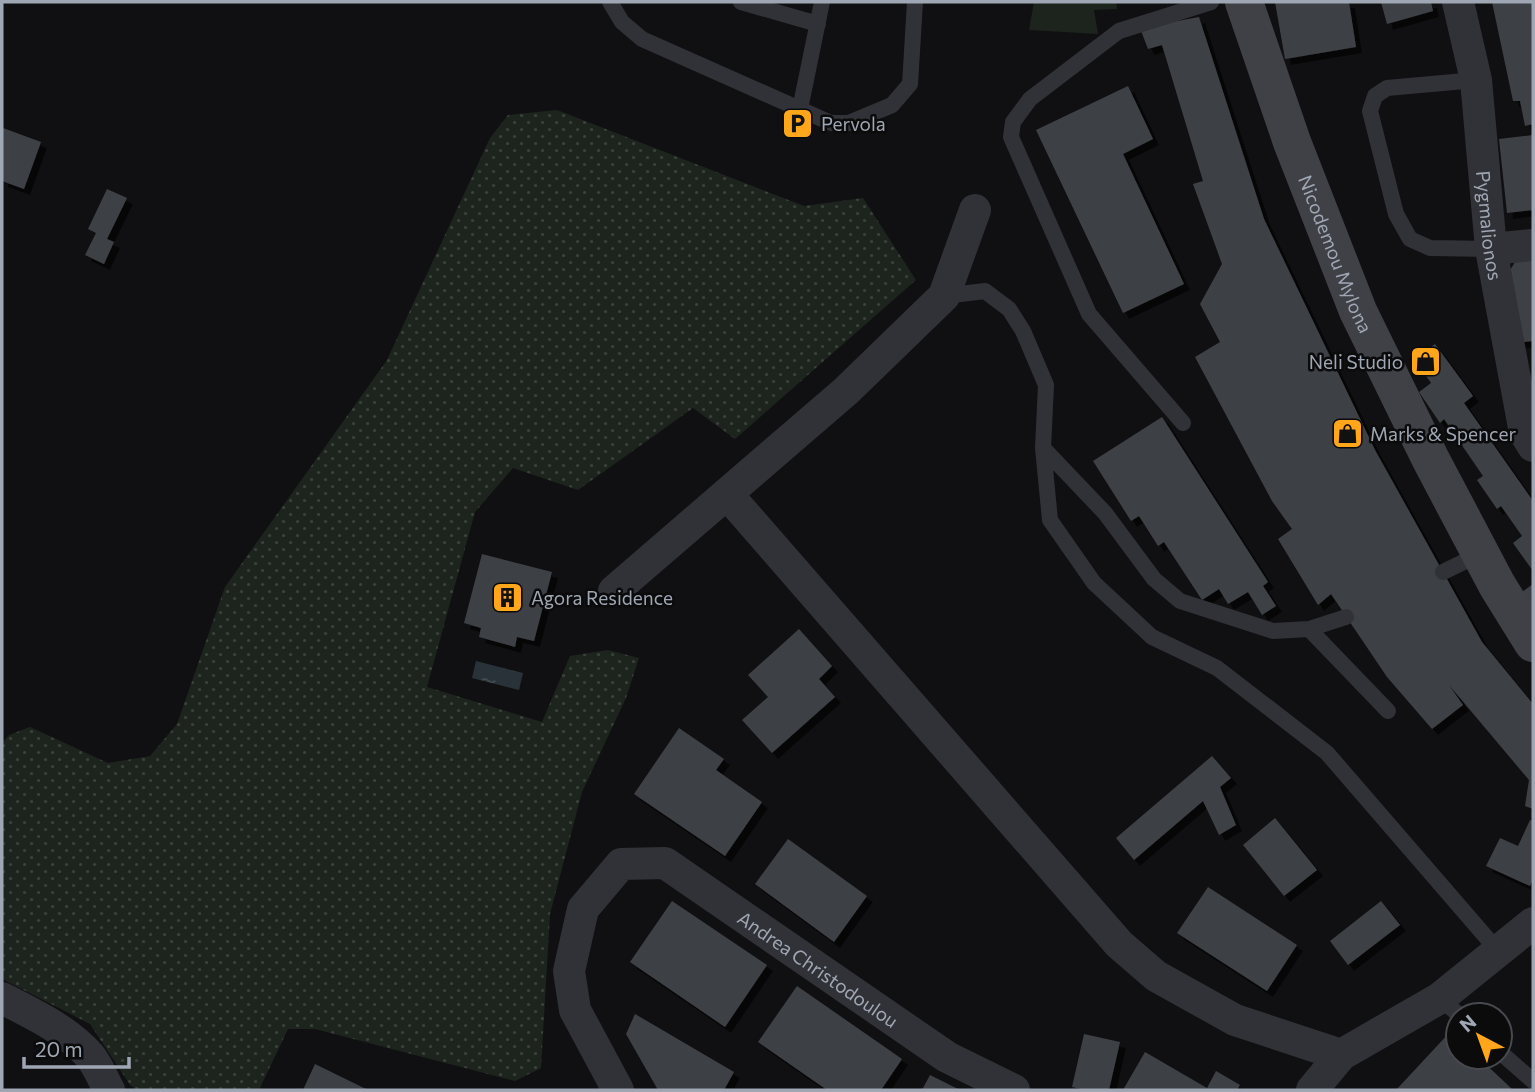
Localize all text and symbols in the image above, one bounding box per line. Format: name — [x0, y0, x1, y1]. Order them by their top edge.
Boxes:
parking icon: Pervola — [781, 106, 815, 140]
place label: Pervola — [821, 112, 886, 135]
street label: Pygmalionos — [1473, 169, 1508, 282]
street label: Nicodemou Mylona — [1294, 172, 1378, 336]
shop icon: Neli Studio — [1409, 344, 1443, 378]
place label: Neli Studio — [1309, 350, 1403, 373]
shop icon: Marks & Spencer — [1330, 416, 1364, 450]
place label: Marks & Spencer — [1370, 422, 1516, 445]
building icon: Agora Residence — [491, 580, 525, 614]
place label: Agora Residence — [531, 586, 673, 609]
street label: Andrea Christodoulou — [734, 905, 903, 1032]
north arrow — [1444, 1001, 1514, 1071]
text: N — [1455, 1009, 1480, 1036]
scale bar — [24, 1026, 130, 1070]
text: 20 m — [35, 1036, 83, 1061]

